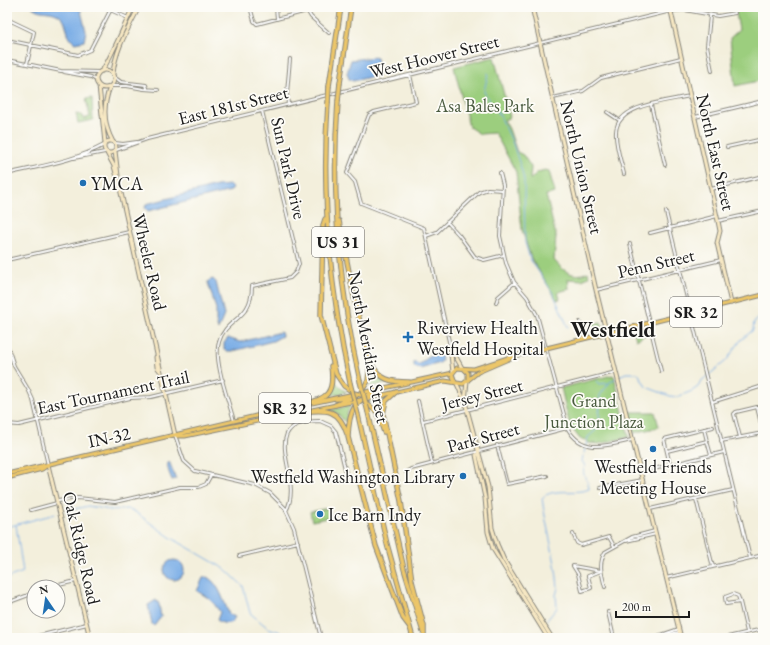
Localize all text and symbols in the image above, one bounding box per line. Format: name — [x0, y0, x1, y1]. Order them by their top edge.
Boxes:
street label: West Hoover Street — [367, 29, 501, 83]
street label: East 181st Street — [176, 80, 291, 130]
street label: North East Street — [691, 91, 741, 213]
park label: Asa Bales Park — [435, 94, 535, 117]
street label: North Union Street — [555, 98, 609, 236]
street label: Sun Park Drive — [266, 115, 312, 221]
place label: YMCA — [91, 172, 143, 195]
marker: YMCA — [78, 178, 88, 188]
street label: Wheeler Road — [128, 212, 172, 313]
road number: US 31 — [312, 227, 364, 257]
street label: Penn Street — [615, 243, 697, 283]
street label: North Meridian Street — [343, 269, 395, 425]
road number: SR 32 — [670, 297, 722, 327]
district label: Westfield — [570, 315, 656, 344]
place label: Riverview Health Westfield Hospital — [417, 316, 544, 360]
marker: Riverview Health Westfield Hospital — [402, 331, 414, 343]
street label: East Tournament Trail — [35, 365, 191, 419]
street label: Jersey Street — [437, 373, 525, 416]
park label: Grand Junction Plaza — [542, 389, 645, 433]
road number: SR 32 — [259, 393, 311, 423]
street label: Park Street — [444, 416, 522, 458]
street label: IN-32 — [86, 421, 133, 453]
marker: Westfield Friends Meeting House — [648, 444, 658, 454]
place label: Westfield Friends Meeting House — [594, 455, 712, 499]
place label: Westfield Washington Library — [251, 465, 455, 488]
marker: Westfield Washington Library — [458, 471, 468, 481]
street label: Oak Ridge Road — [58, 489, 106, 608]
place label: Ice Barn Indy — [328, 503, 421, 526]
marker: Ice Barn Indy — [315, 509, 325, 519]
north arrow — [26, 579, 66, 619]
text: N — [38, 581, 50, 597]
scale bar — [616, 593, 689, 619]
text: 200 m — [622, 599, 652, 615]

